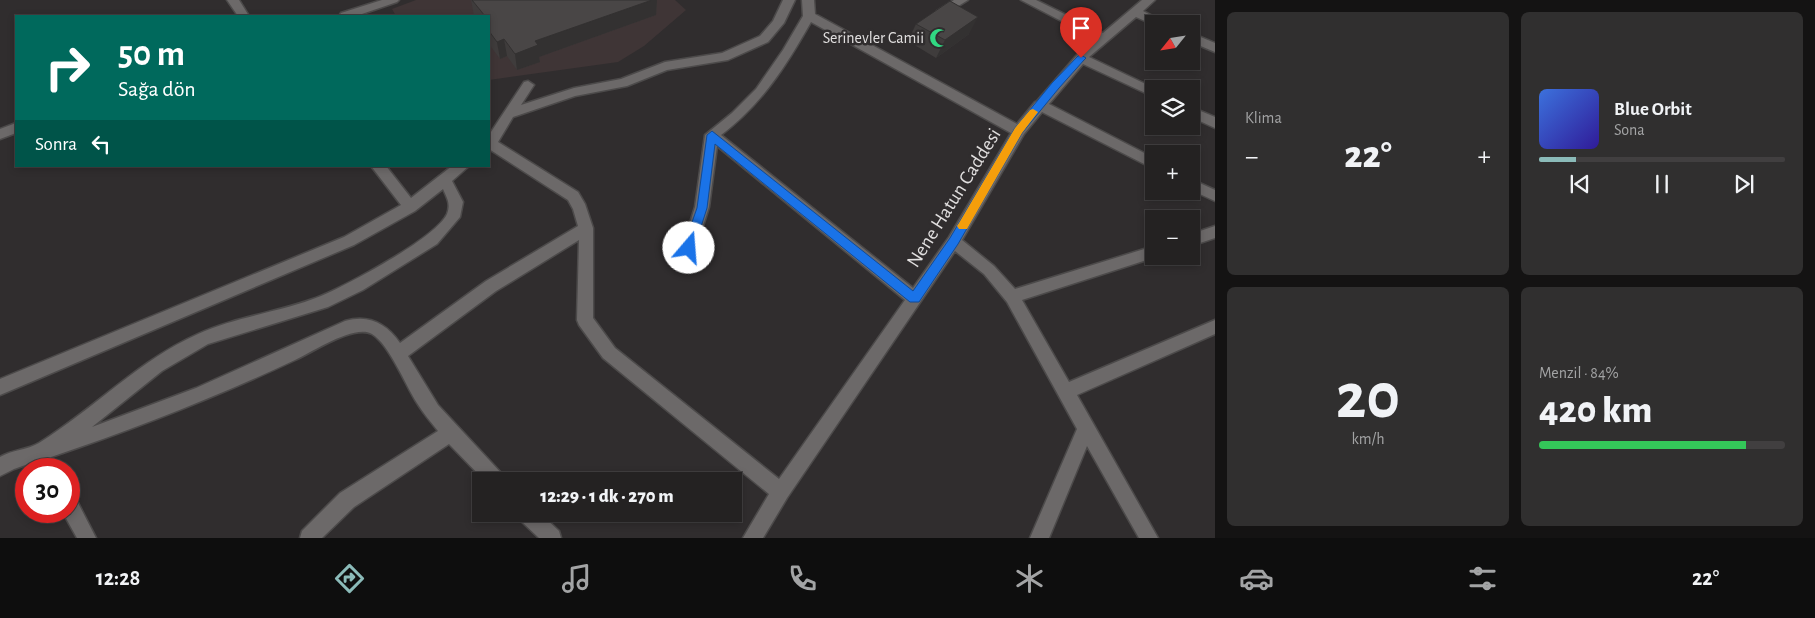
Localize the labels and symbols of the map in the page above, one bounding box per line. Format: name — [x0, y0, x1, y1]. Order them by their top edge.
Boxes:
pin — [1060, 7, 1102, 58]
north arrow — [1145, 15, 1200, 70]
mosque icon: Serinevler Camii — [928, 27, 950, 49]
place label: Serinevler Camii — [823, 30, 924, 46]
street label: Nene Hatun Caddesi — [903, 125, 1005, 271]
position arrow — [662, 221, 714, 273]
speed limit sign: 30 — [15, 458, 80, 523]

